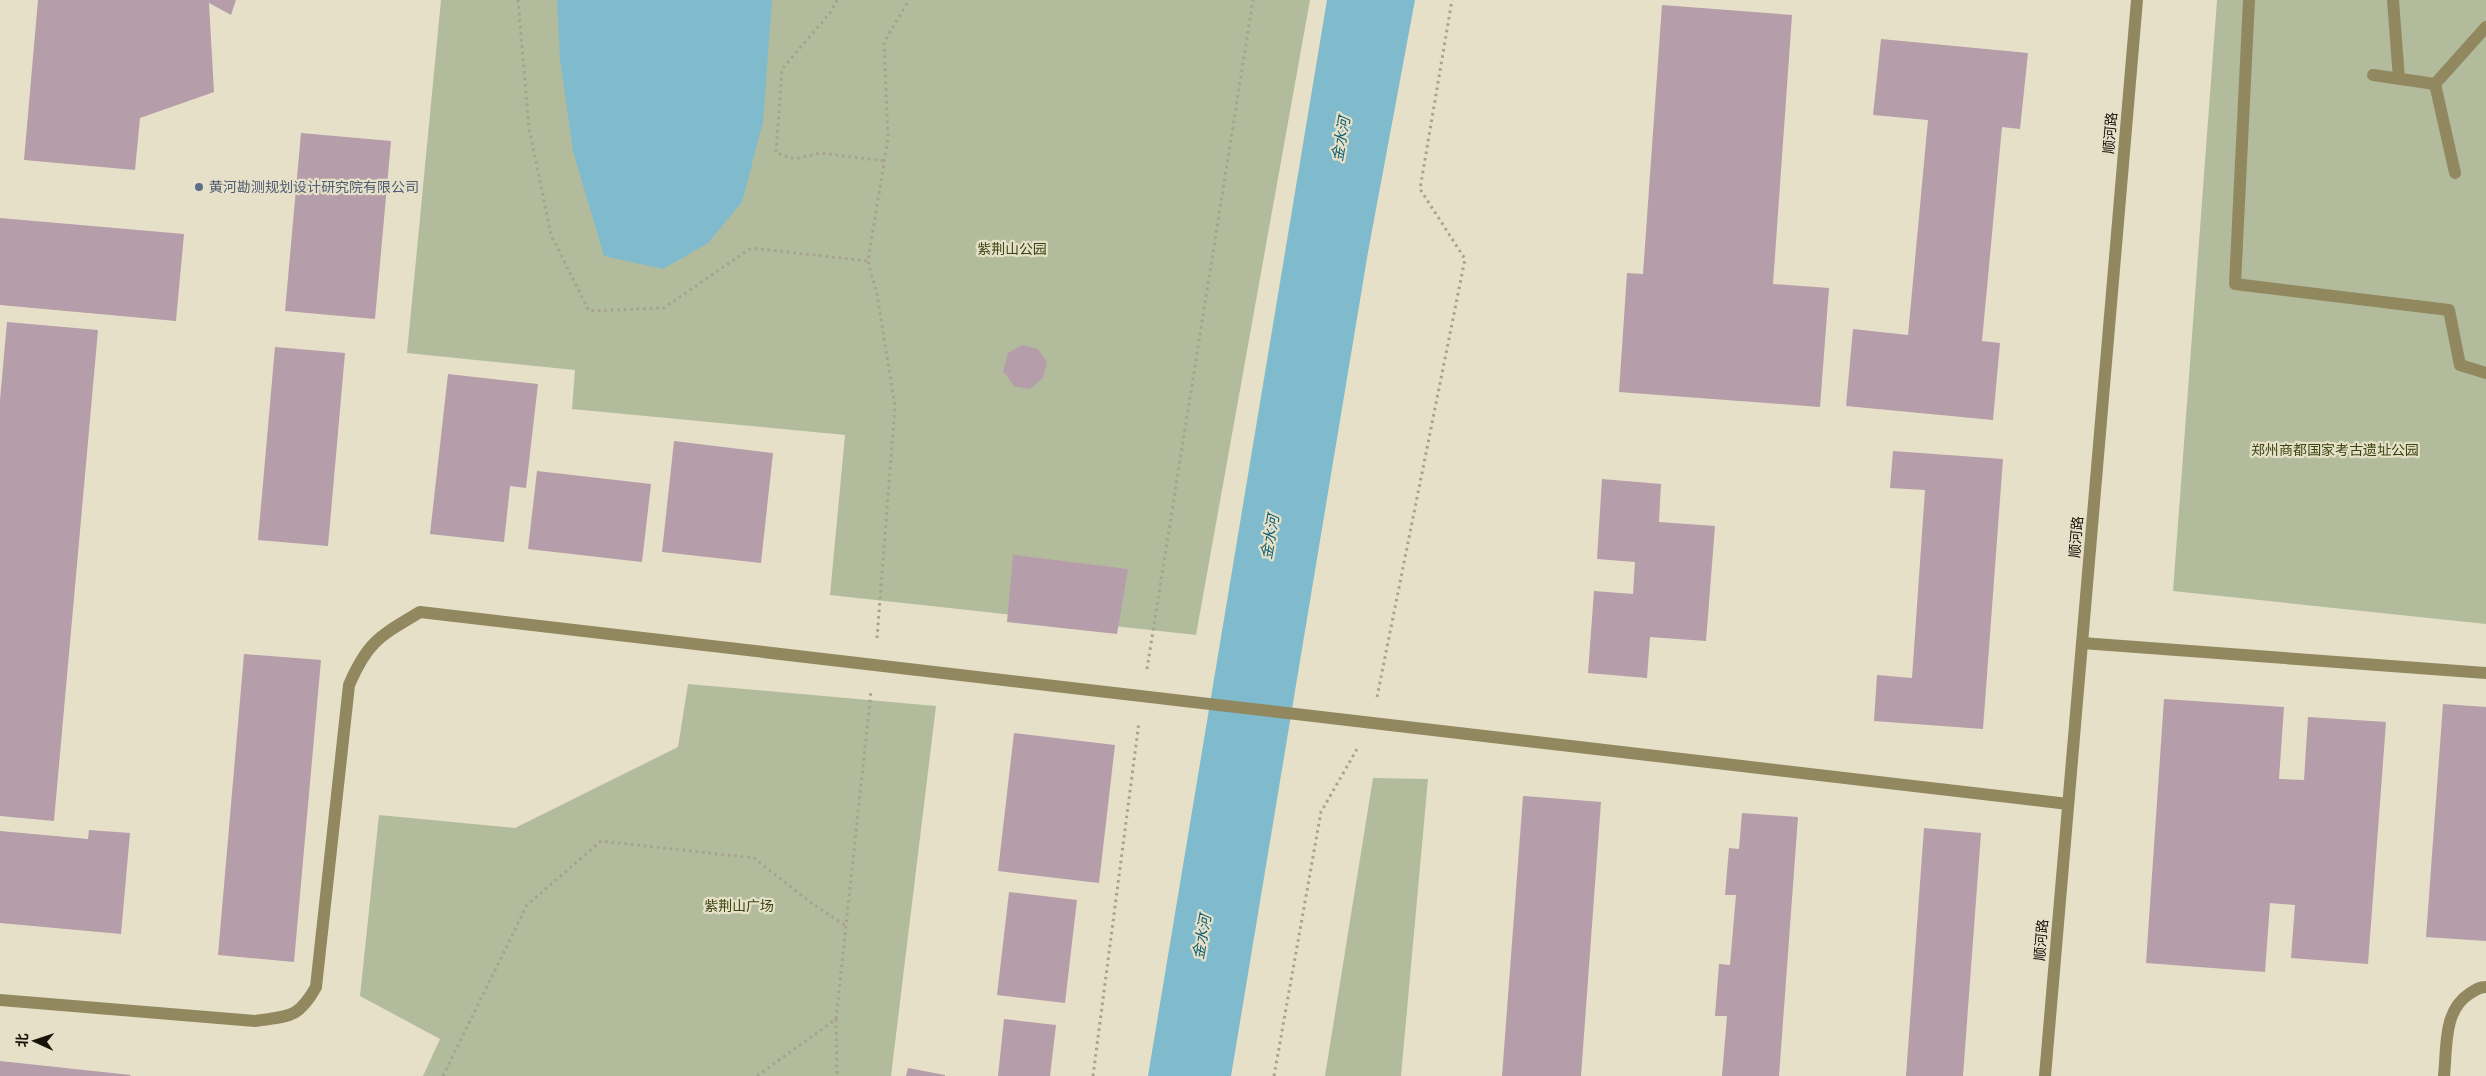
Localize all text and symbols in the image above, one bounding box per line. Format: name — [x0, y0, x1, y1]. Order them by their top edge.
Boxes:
street label: 顺河路 — [2100, 111, 2120, 155]
water label: 金水河 — [1328, 112, 1354, 163]
place label: 黄河勘测规划设计研究院有限公司 — [209, 179, 419, 195]
marker: 黄河勘测规划设计研究院有限公司 — [193, 181, 205, 193]
park label: 紫荆山公园 — [977, 241, 1047, 257]
park label: 郑州商都国家考古遗址公园 — [2251, 442, 2419, 458]
water label: 金水河 — [1257, 510, 1283, 561]
street label: 顺河路 — [2066, 515, 2086, 559]
park label: 紫荆山广场 — [704, 898, 774, 914]
water label: 金水河 — [1189, 910, 1215, 961]
street label: 顺河路 — [2031, 918, 2051, 962]
north arrow — [10, 1016, 60, 1066]
text: 北 — [14, 1033, 30, 1048]

